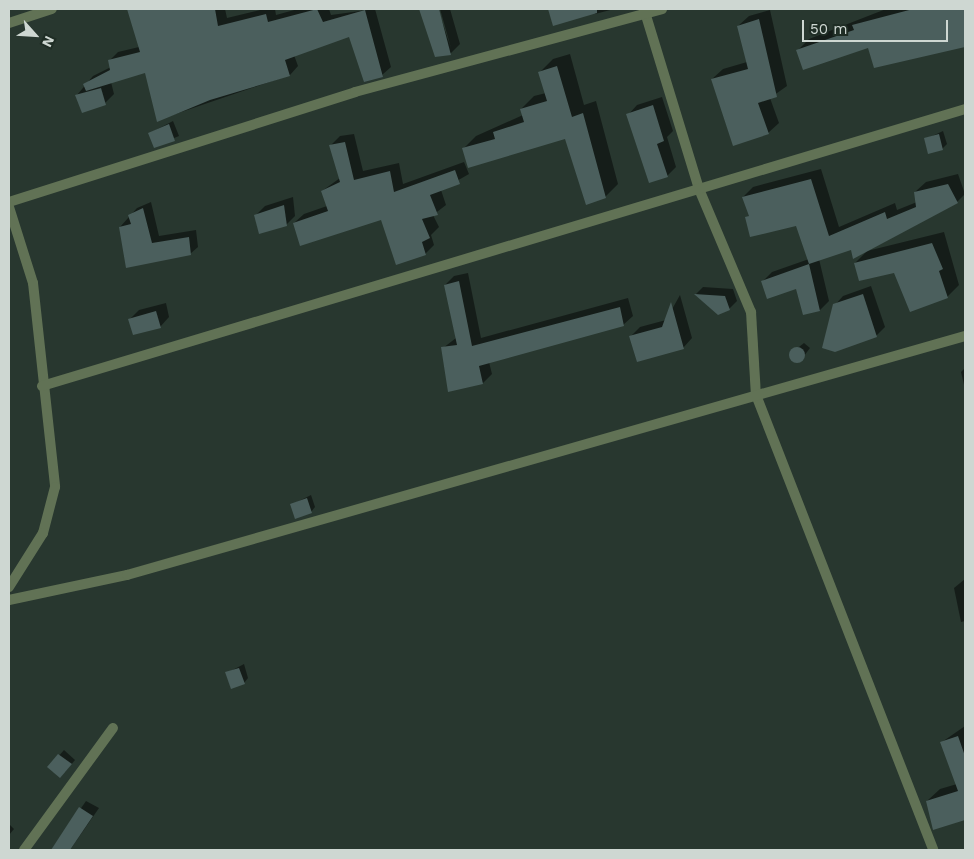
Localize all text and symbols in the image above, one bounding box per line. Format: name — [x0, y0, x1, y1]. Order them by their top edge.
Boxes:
north arrow — [10, 10, 60, 60]
scale bar — [804, 10, 950, 42]
text: 50 m — [810, 20, 847, 38]
text: N — [39, 33, 58, 50]

